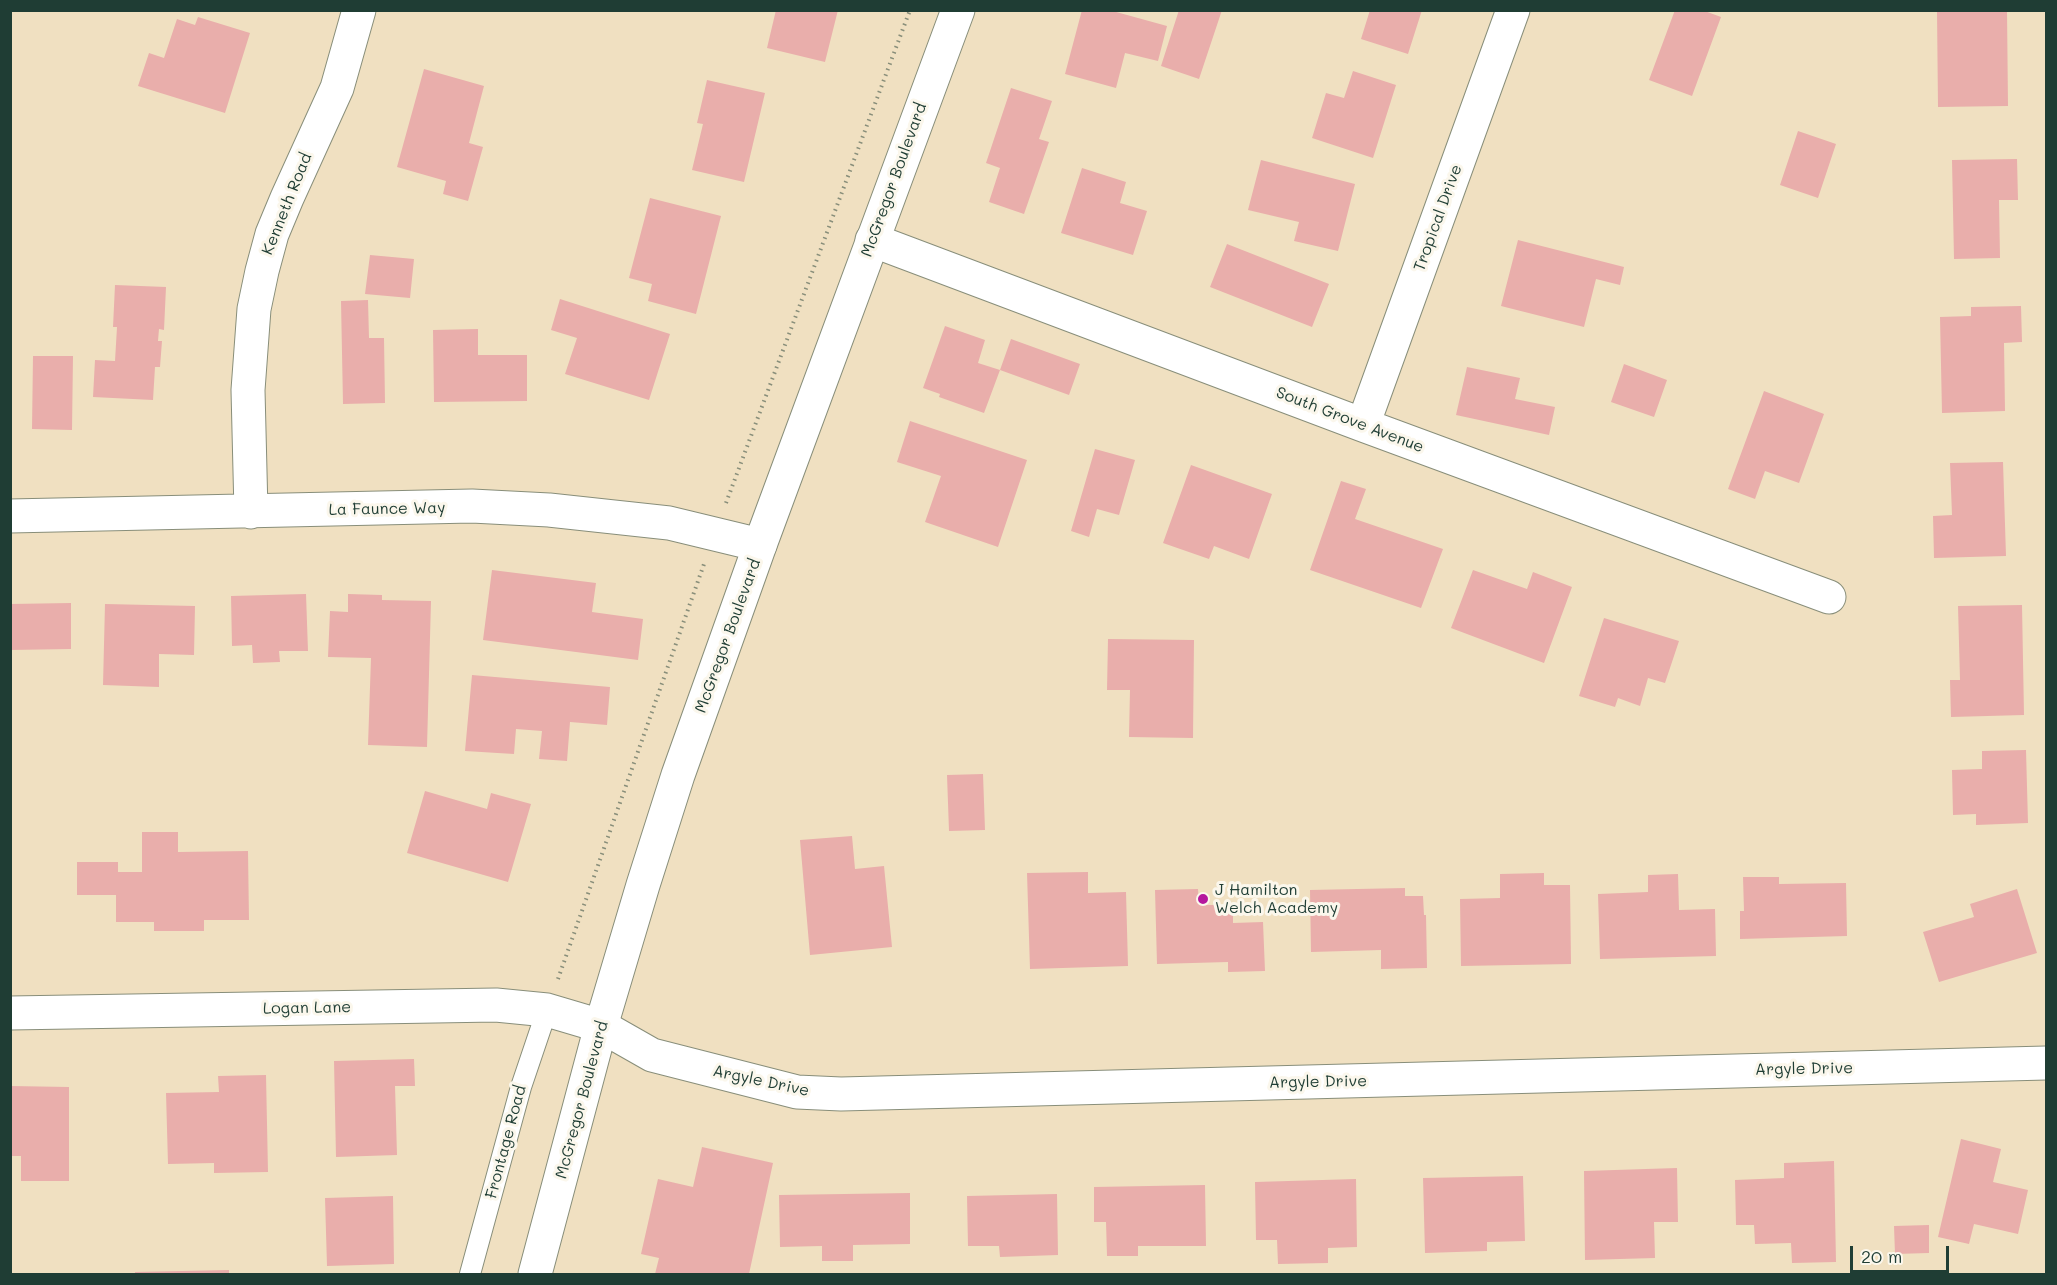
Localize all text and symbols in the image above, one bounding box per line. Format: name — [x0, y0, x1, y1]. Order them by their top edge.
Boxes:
street label: McGregor Boulevard — [857, 100, 931, 260]
street label: Kenneth Road — [258, 150, 316, 258]
street label: Tropical Drive — [1410, 162, 1466, 274]
street label: South Grove Avenue — [1273, 383, 1427, 457]
street label: La Faunce Way — [328, 498, 446, 520]
street label: McGregor Boulevard — [691, 556, 765, 716]
place label: J Hamilton Welch Academy — [1215, 880, 1338, 918]
marker: J Hamilton Welch Academy — [1196, 892, 1210, 906]
street label: Logan Lane — [263, 998, 351, 1018]
street label: McGregor Boulevard — [552, 1019, 612, 1181]
street label: Argyle Drive — [1755, 1059, 1853, 1079]
street label: Argyle Drive — [711, 1061, 811, 1101]
street label: Argyle Drive — [1269, 1072, 1367, 1092]
street label: Frontage Road — [482, 1083, 530, 1201]
scale bar — [1853, 1234, 1952, 1272]
text: 20 m — [1861, 1244, 1902, 1268]

